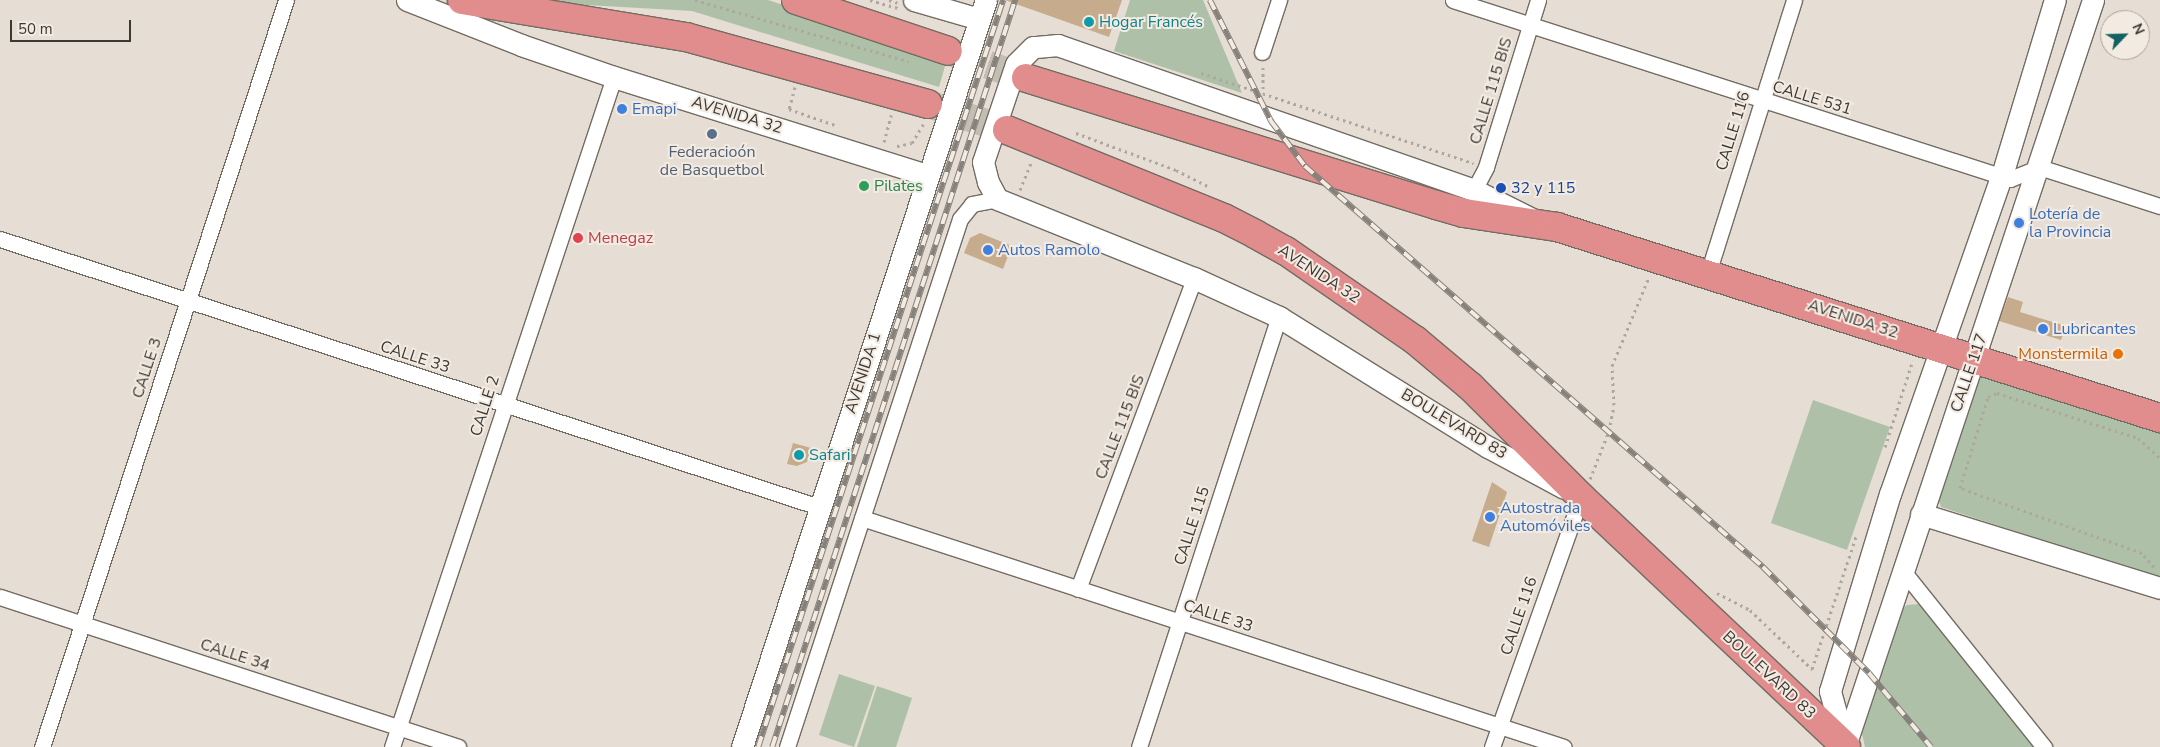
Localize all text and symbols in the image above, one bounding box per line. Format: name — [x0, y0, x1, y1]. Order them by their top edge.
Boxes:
scale bar — [12, 10, 134, 42]
north arrow — [2100, 10, 2150, 60]
place label: Hogar Francés — [1099, 12, 1203, 32]
marker: Hogar Francés — [1083, 16, 1095, 28]
text: 50 m — [18, 19, 53, 39]
text: N — [2127, 20, 2149, 38]
street label: CALLE 115 BIS — [1466, 35, 1516, 147]
street label: CALLE 531 — [1770, 77, 1854, 119]
street label: CALLE 116 — [1712, 89, 1754, 173]
street label: AVENIDA 32 — [689, 92, 785, 138]
place label: Emapi — [632, 99, 677, 119]
marker: Emapi — [616, 103, 628, 115]
marker: Federacioón de Basquetbol — [706, 128, 718, 140]
place label: Federacioón de Basquetbol — [660, 142, 764, 180]
place label: Pilates — [874, 176, 923, 196]
place label: 32 y 115 — [1511, 178, 1575, 198]
marker: Pilates — [858, 180, 870, 192]
marker: 32 y 115 — [1495, 182, 1507, 194]
place label: Lotería de la Provincia — [2029, 204, 2111, 242]
marker: Lotería de la Provincia — [2013, 217, 2025, 229]
place label: Menegaz — [588, 228, 653, 248]
marker: Menegaz — [572, 232, 584, 244]
place label: Autos Ramolo — [998, 240, 1100, 260]
street label: AVENIDA 32 — [1274, 240, 1364, 308]
marker: Autos Ramolo — [982, 244, 994, 256]
street label: AVENIDA 32 — [1805, 295, 1901, 343]
place label: Lubricantes — [2053, 319, 2136, 339]
marker: Lubricantes — [2037, 323, 2049, 335]
street label: AVENIDA 1 — [841, 330, 885, 416]
street label: CALLE 117 — [1947, 331, 1991, 415]
street label: CALLE 3 — [128, 335, 166, 401]
street label: CALLE 33 — [378, 337, 452, 377]
place label: Monstermila — [2018, 344, 2108, 364]
marker: Monstermila — [2112, 348, 2124, 360]
street label: CALLE 115 BIS — [1091, 372, 1149, 482]
street label: CALLE 2 — [466, 373, 504, 439]
street label: BOULEVARD 83 — [1397, 385, 1511, 463]
place label: Safari — [809, 445, 850, 465]
marker: Safari — [793, 449, 805, 461]
street label: CALLE 115 — [1170, 484, 1214, 568]
place label: Autostrada Automóviles — [1500, 498, 1590, 536]
marker: Autostrada Automóviles — [1484, 511, 1496, 523]
street label: CALLE 116 — [1497, 574, 1541, 658]
street label: CALLE 33 — [1181, 596, 1255, 636]
street label: BOULEVARD 83 — [1718, 627, 1820, 723]
street label: CALLE 34 — [198, 635, 272, 675]

